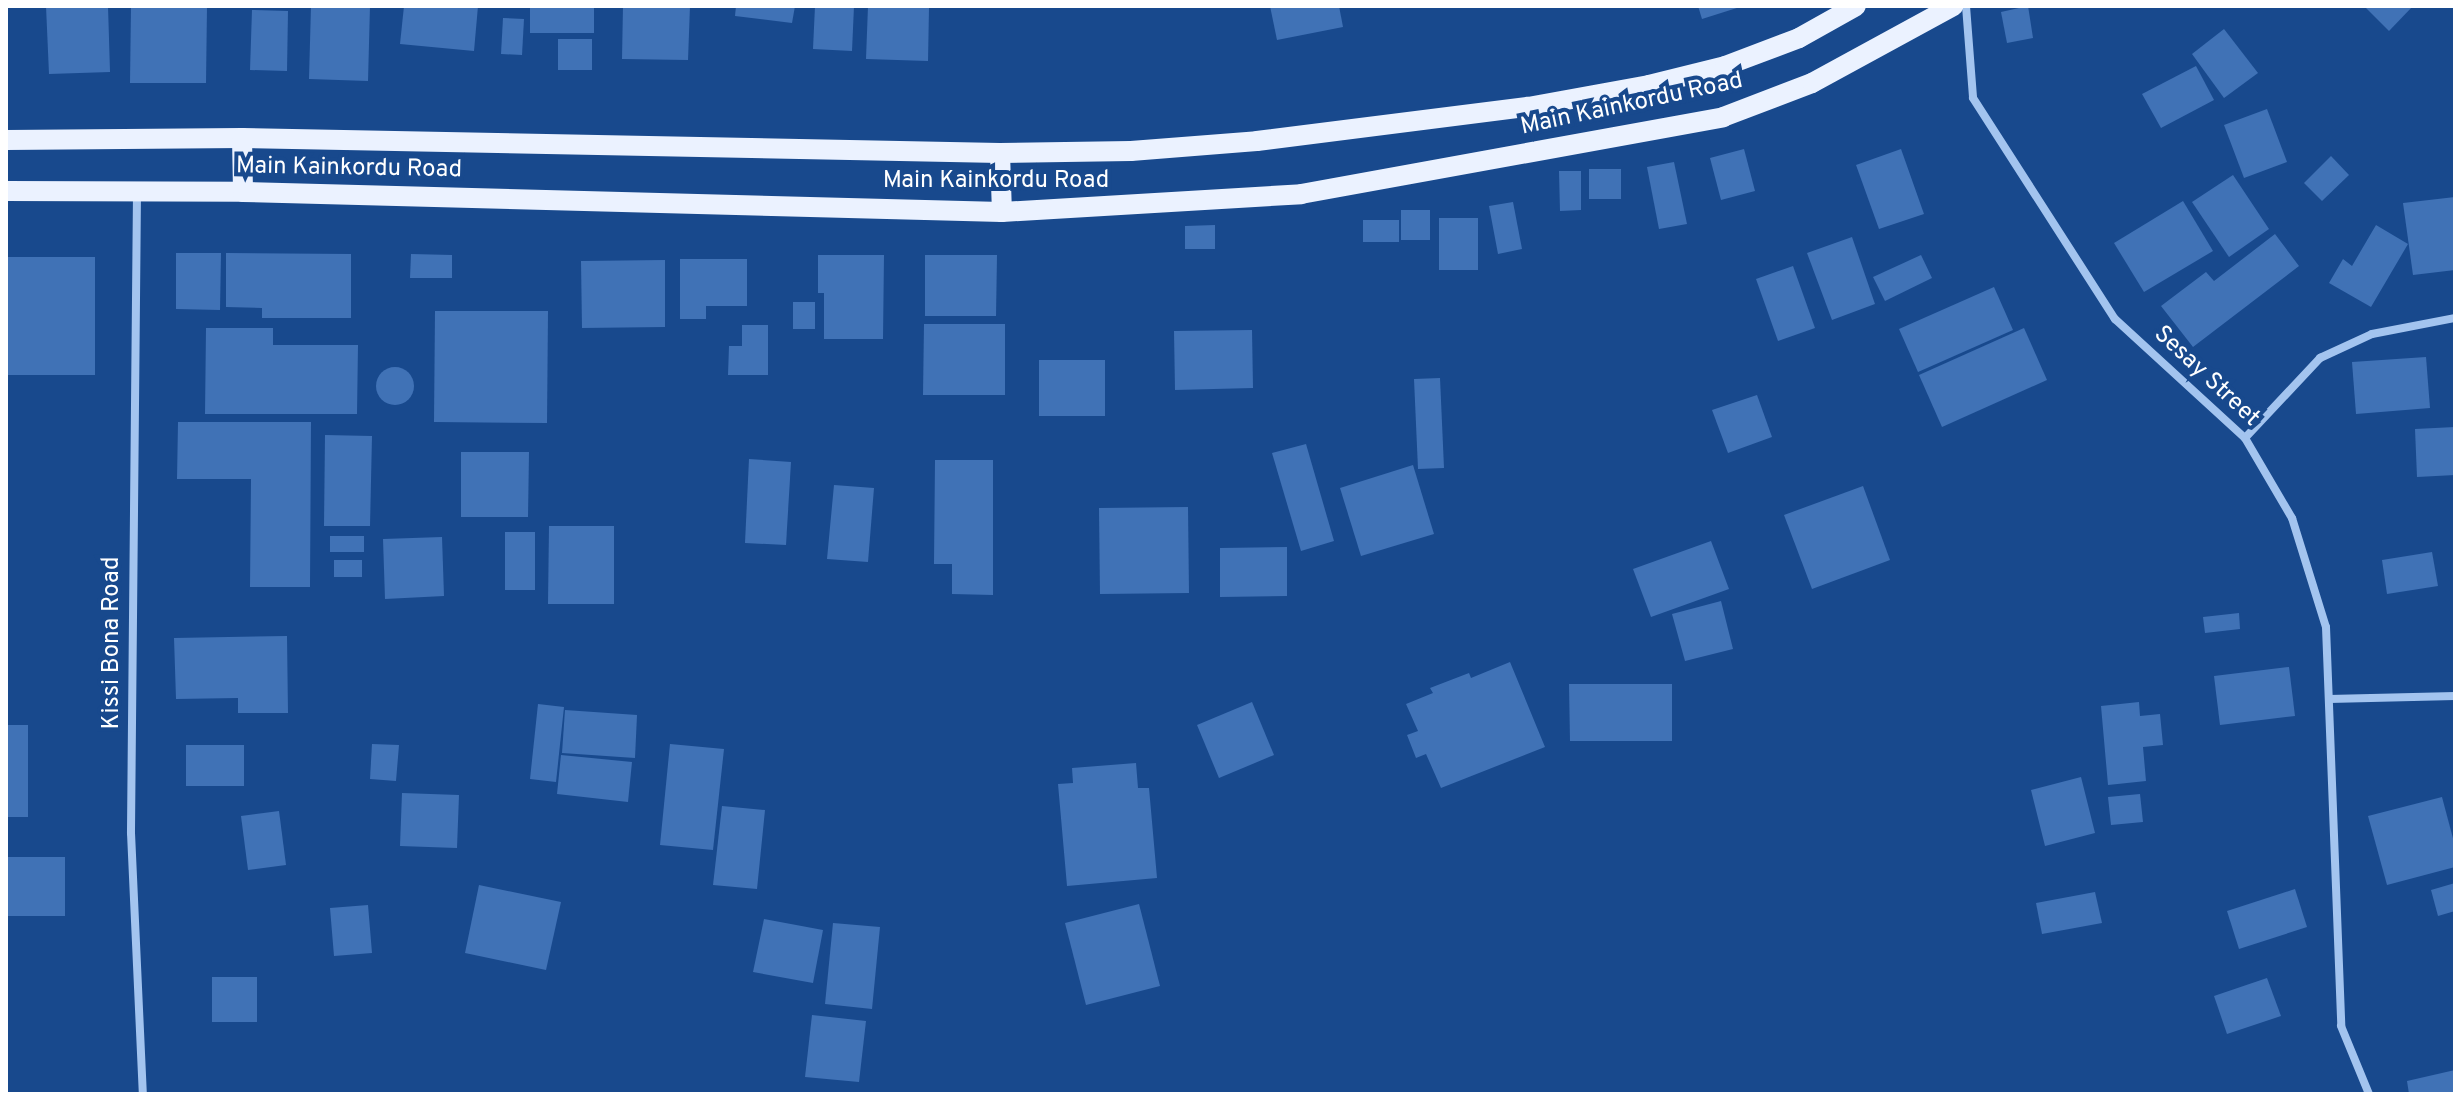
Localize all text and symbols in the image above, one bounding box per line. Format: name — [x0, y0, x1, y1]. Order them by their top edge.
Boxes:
street label: Main Kainkordu Road — [1518, 67, 1746, 143]
street label: Main Kainkordu Road — [236, 153, 462, 185]
street label: Main Kainkordu Road — [883, 168, 1109, 196]
street label: Sesay Street — [2147, 321, 2265, 433]
street label: Kissi Bona Road — [99, 557, 127, 729]

